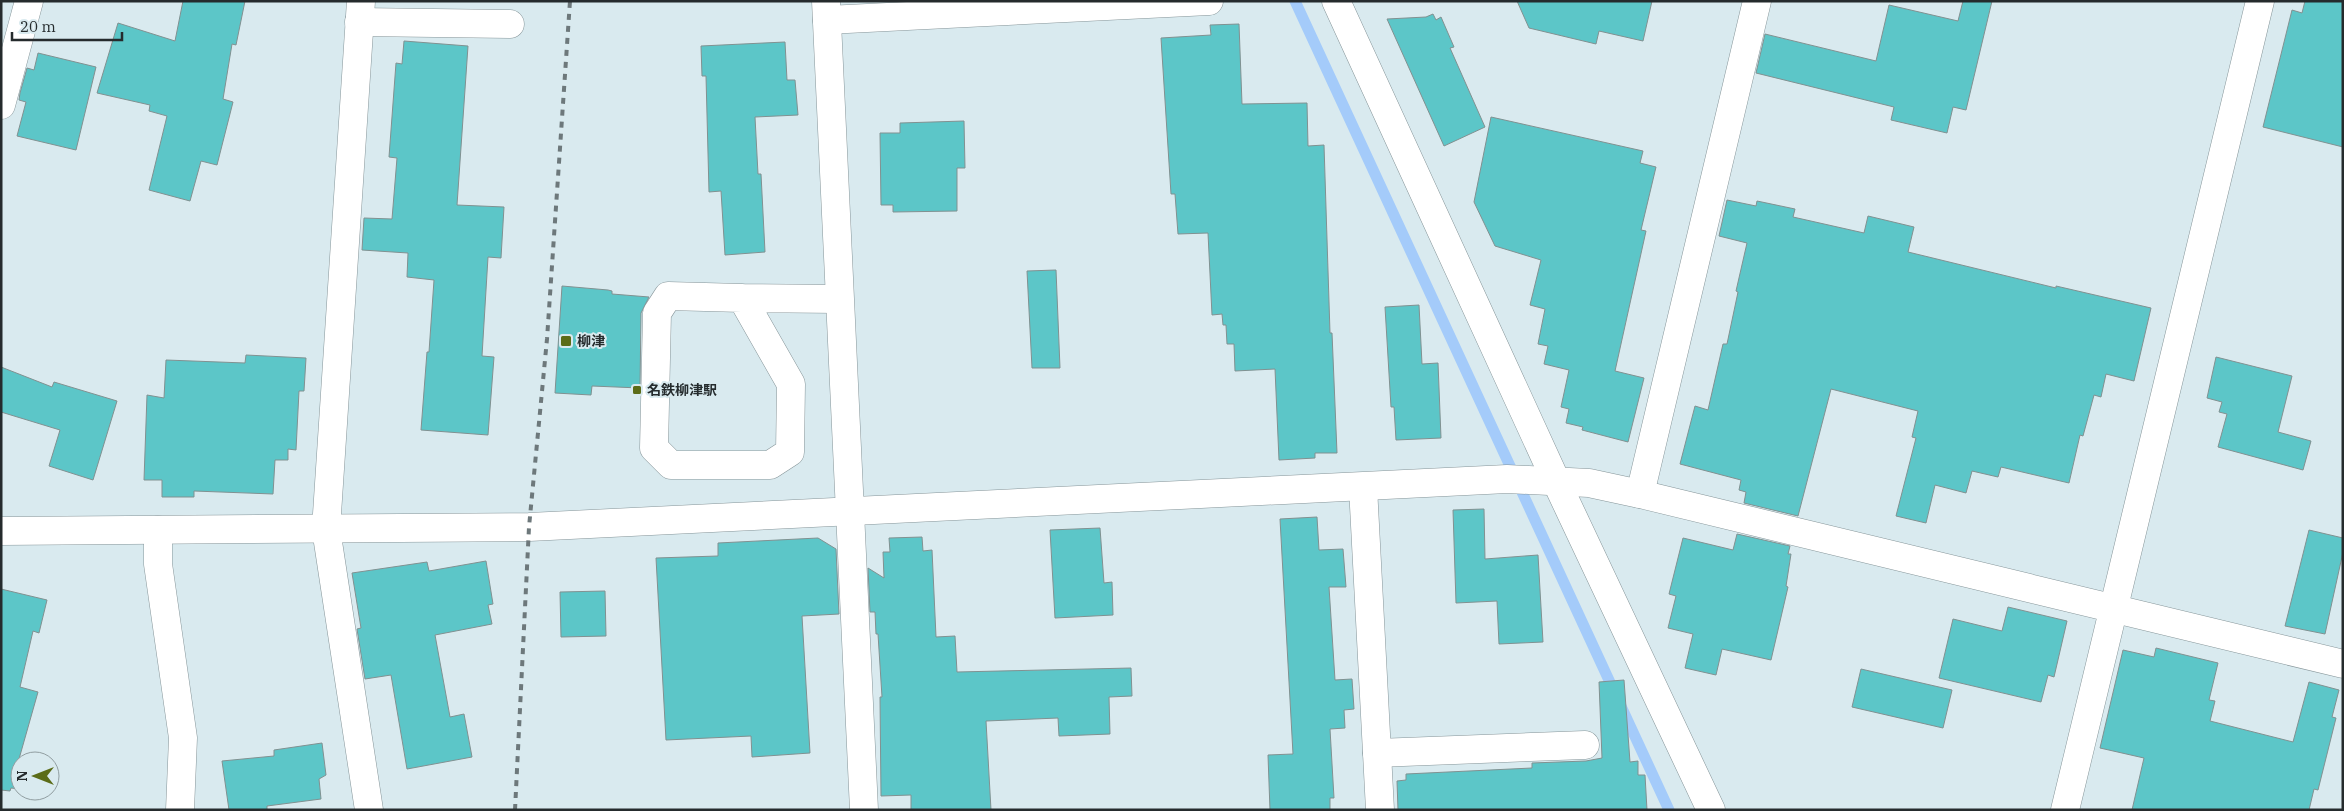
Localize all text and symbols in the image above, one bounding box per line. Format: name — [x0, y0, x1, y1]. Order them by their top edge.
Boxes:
scale bar — [12, 10, 122, 42]
text: 20 m — [20, 17, 56, 36]
place label: 柳津 — [577, 332, 605, 350]
marker: 柳津 — [559, 334, 573, 348]
place label: 名鉄柳津駅 — [647, 381, 717, 399]
marker: 名鉄柳津駅 — [631, 384, 643, 396]
north arrow — [10, 751, 60, 801]
text: N — [13, 770, 31, 782]

